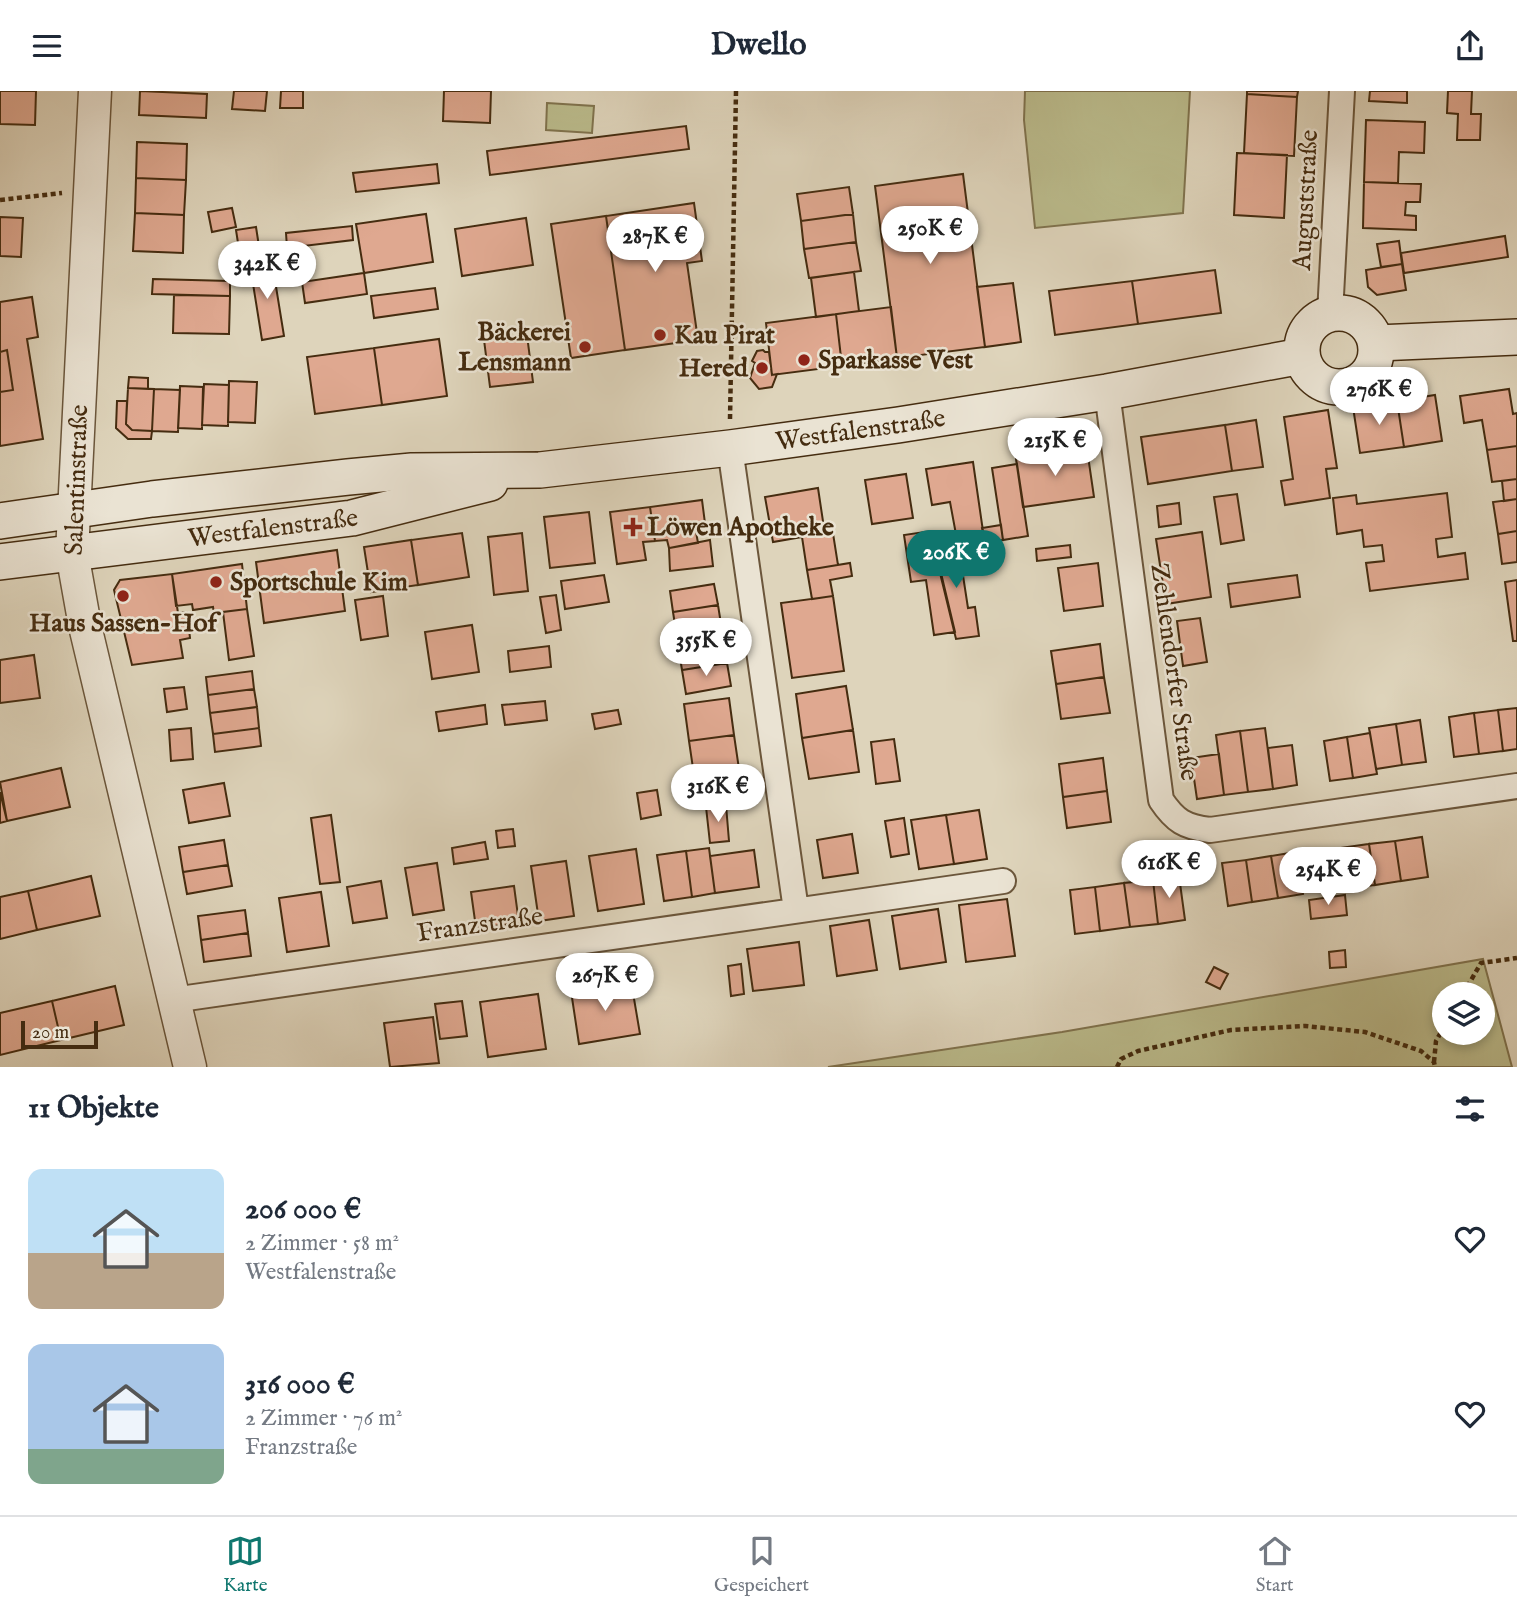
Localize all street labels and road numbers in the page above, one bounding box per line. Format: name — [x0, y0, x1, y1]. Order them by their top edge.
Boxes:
street label: Auguststraße — [1286, 129, 1326, 272]
street label: Westfalenstraße — [773, 401, 948, 458]
street label: Salentinstraße — [58, 404, 96, 556]
street label: Westfalenstraße — [186, 501, 360, 555]
street label: Zehlendorfer Straße — [1142, 561, 1206, 783]
street label: Franzstraße — [415, 900, 545, 950]

